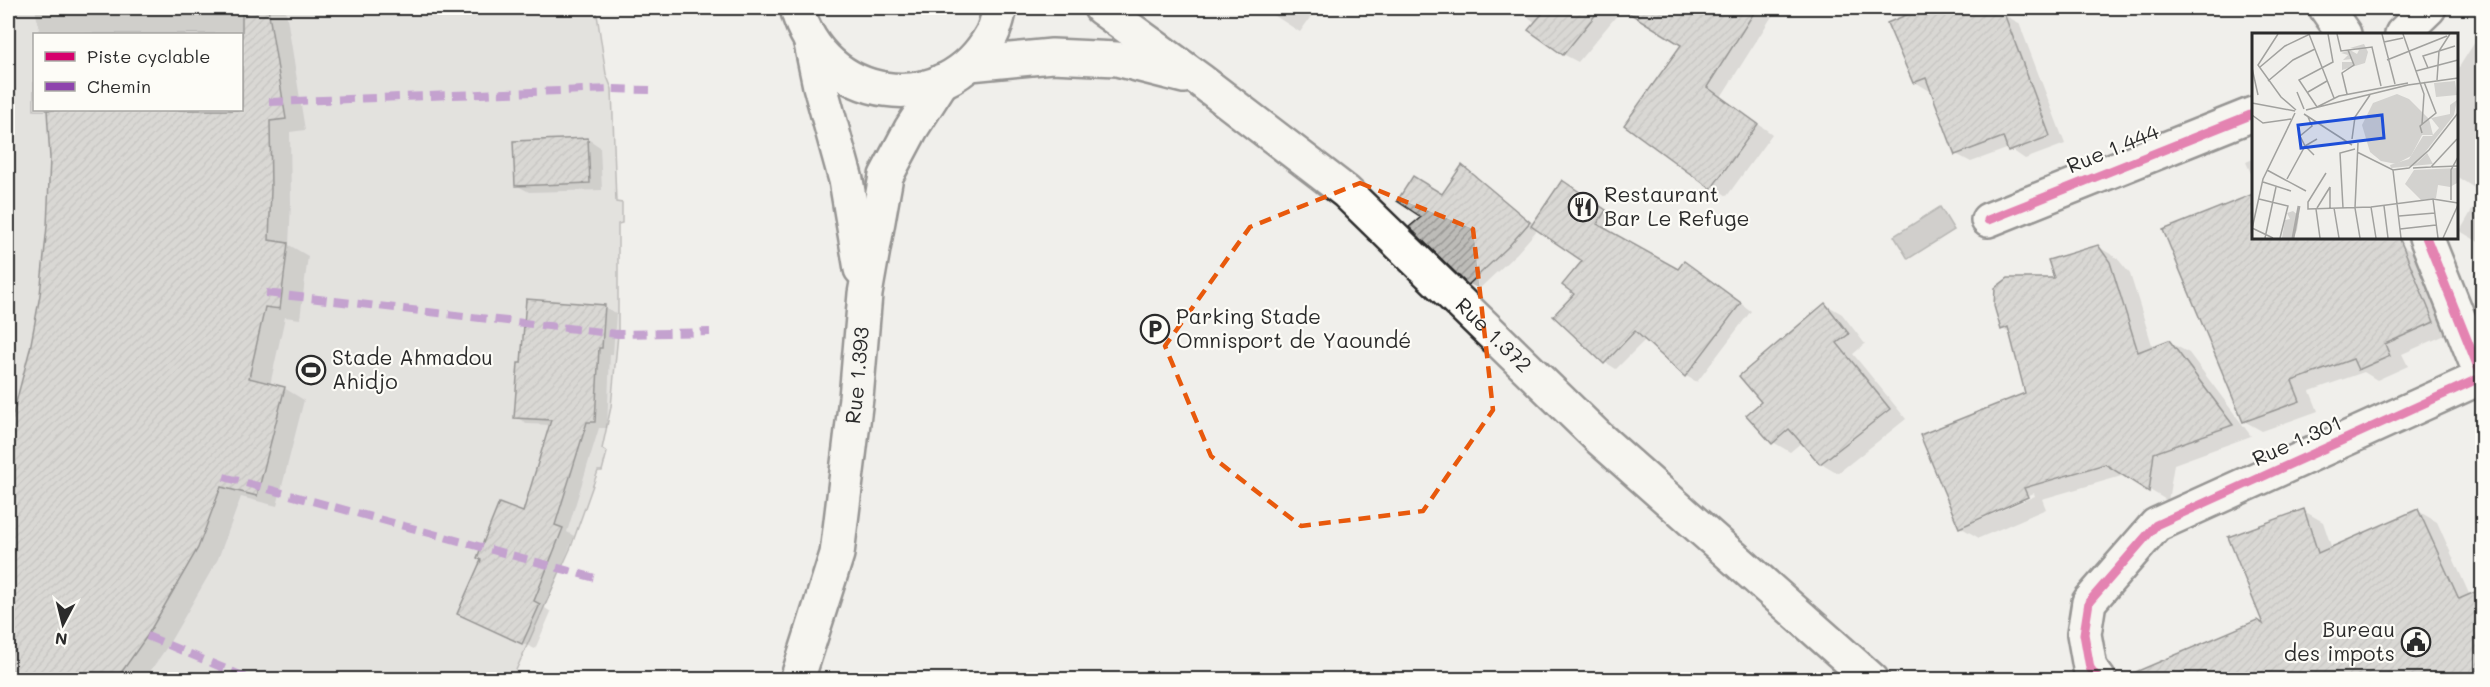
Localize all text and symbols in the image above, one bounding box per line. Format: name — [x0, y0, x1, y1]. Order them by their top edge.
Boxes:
legend — [33, 33, 243, 111]
inset map — [2252, 33, 2457, 238]
text: Piste cyclable — [87, 44, 211, 68]
text: Chemin — [87, 74, 151, 98]
street label: Rue 1.444 — [2062, 117, 2163, 178]
place label: Restaurant Bar Le Refuge — [1604, 180, 1749, 231]
restaurant icon: Restaurant Bar Le Refuge — [1567, 191, 1599, 223]
street label: Rue 1.372 — [1451, 291, 1538, 377]
place label: Parking Stade Omnisport de Yaoundé — [1176, 302, 1411, 353]
parking icon: Parking Stade Omnisport de Yaoundé — [1139, 313, 1171, 345]
street label: Rue 1.393 — [838, 326, 874, 425]
place label: Stade Ahmadou Ahidjo — [332, 343, 493, 394]
sports icon: Stade Ahmadou Ahidjo — [295, 354, 327, 386]
street label: Rue 1.301 — [2248, 408, 2345, 471]
north arrow — [33, 594, 93, 654]
place label: Bureau des impots — [2284, 615, 2395, 666]
public building icon: Bureau des impots — [2400, 626, 2432, 658]
text: N — [54, 628, 68, 651]

